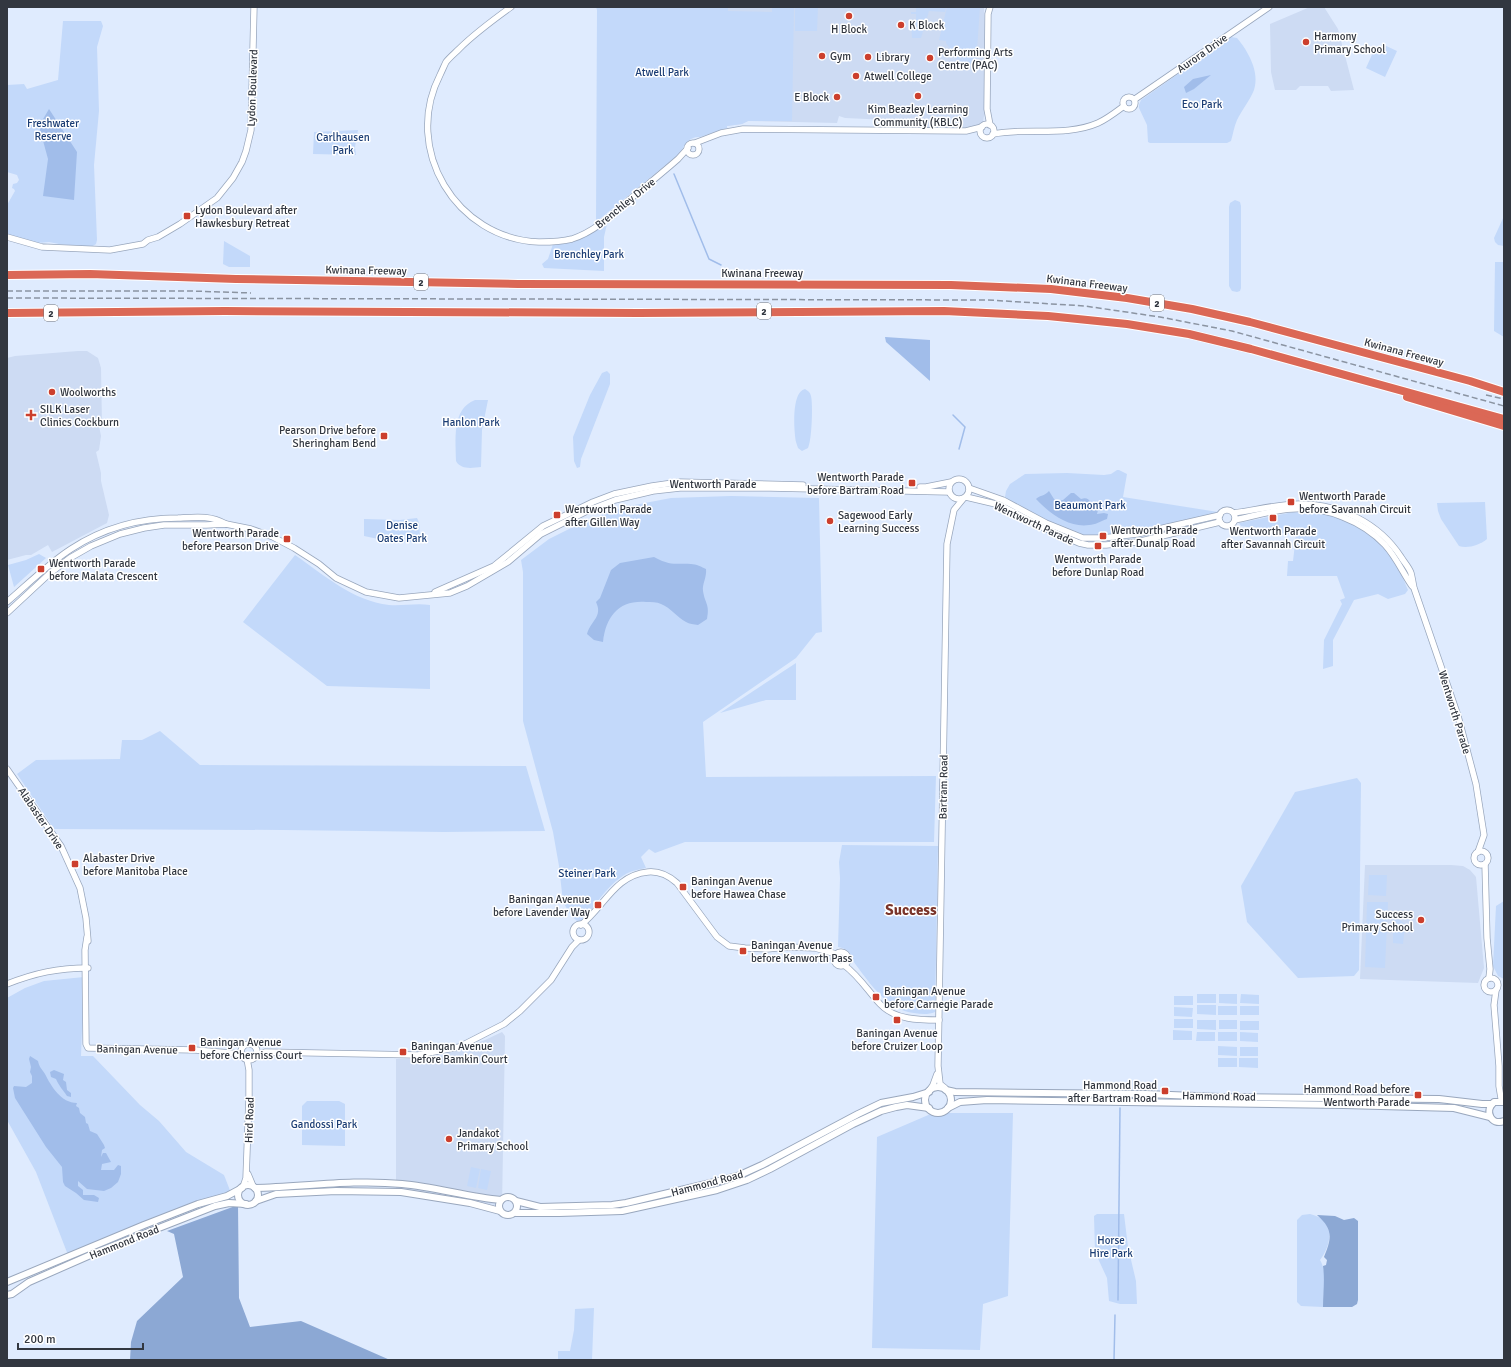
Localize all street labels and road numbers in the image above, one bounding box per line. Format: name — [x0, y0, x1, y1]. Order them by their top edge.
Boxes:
street label: Aurora Drive — [1174, 31, 1230, 76]
street label: Lydon Boulevard — [245, 49, 260, 127]
street label: Brenchley Drive — [593, 175, 658, 232]
street label: Kwinana Freeway — [325, 263, 408, 278]
street label: Kwinana Freeway — [721, 267, 804, 280]
street label: Kwinana Freeway — [1046, 272, 1129, 295]
road number: 2 — [414, 274, 428, 290]
road number: 2 — [1150, 295, 1164, 311]
road number: 2 — [757, 303, 771, 319]
road number: 2 — [44, 305, 58, 321]
street label: Kwinana Freeway — [1363, 336, 1446, 370]
street label: Wentworth Parade — [670, 478, 756, 491]
street label: Wentworth Parade — [992, 499, 1076, 548]
street label: Wentworth Parade — [1436, 669, 1473, 756]
street label: Bartram Road — [936, 754, 951, 819]
street label: Alabaster Drive — [15, 785, 66, 852]
street label: Baningan Avenue — [96, 1042, 178, 1057]
street label: Hammond Road — [1182, 1089, 1256, 1104]
street label: Hird Road — [242, 1097, 257, 1143]
street label: Hammond Road — [670, 1168, 745, 1199]
street label: Hammond Road — [87, 1223, 161, 1262]

